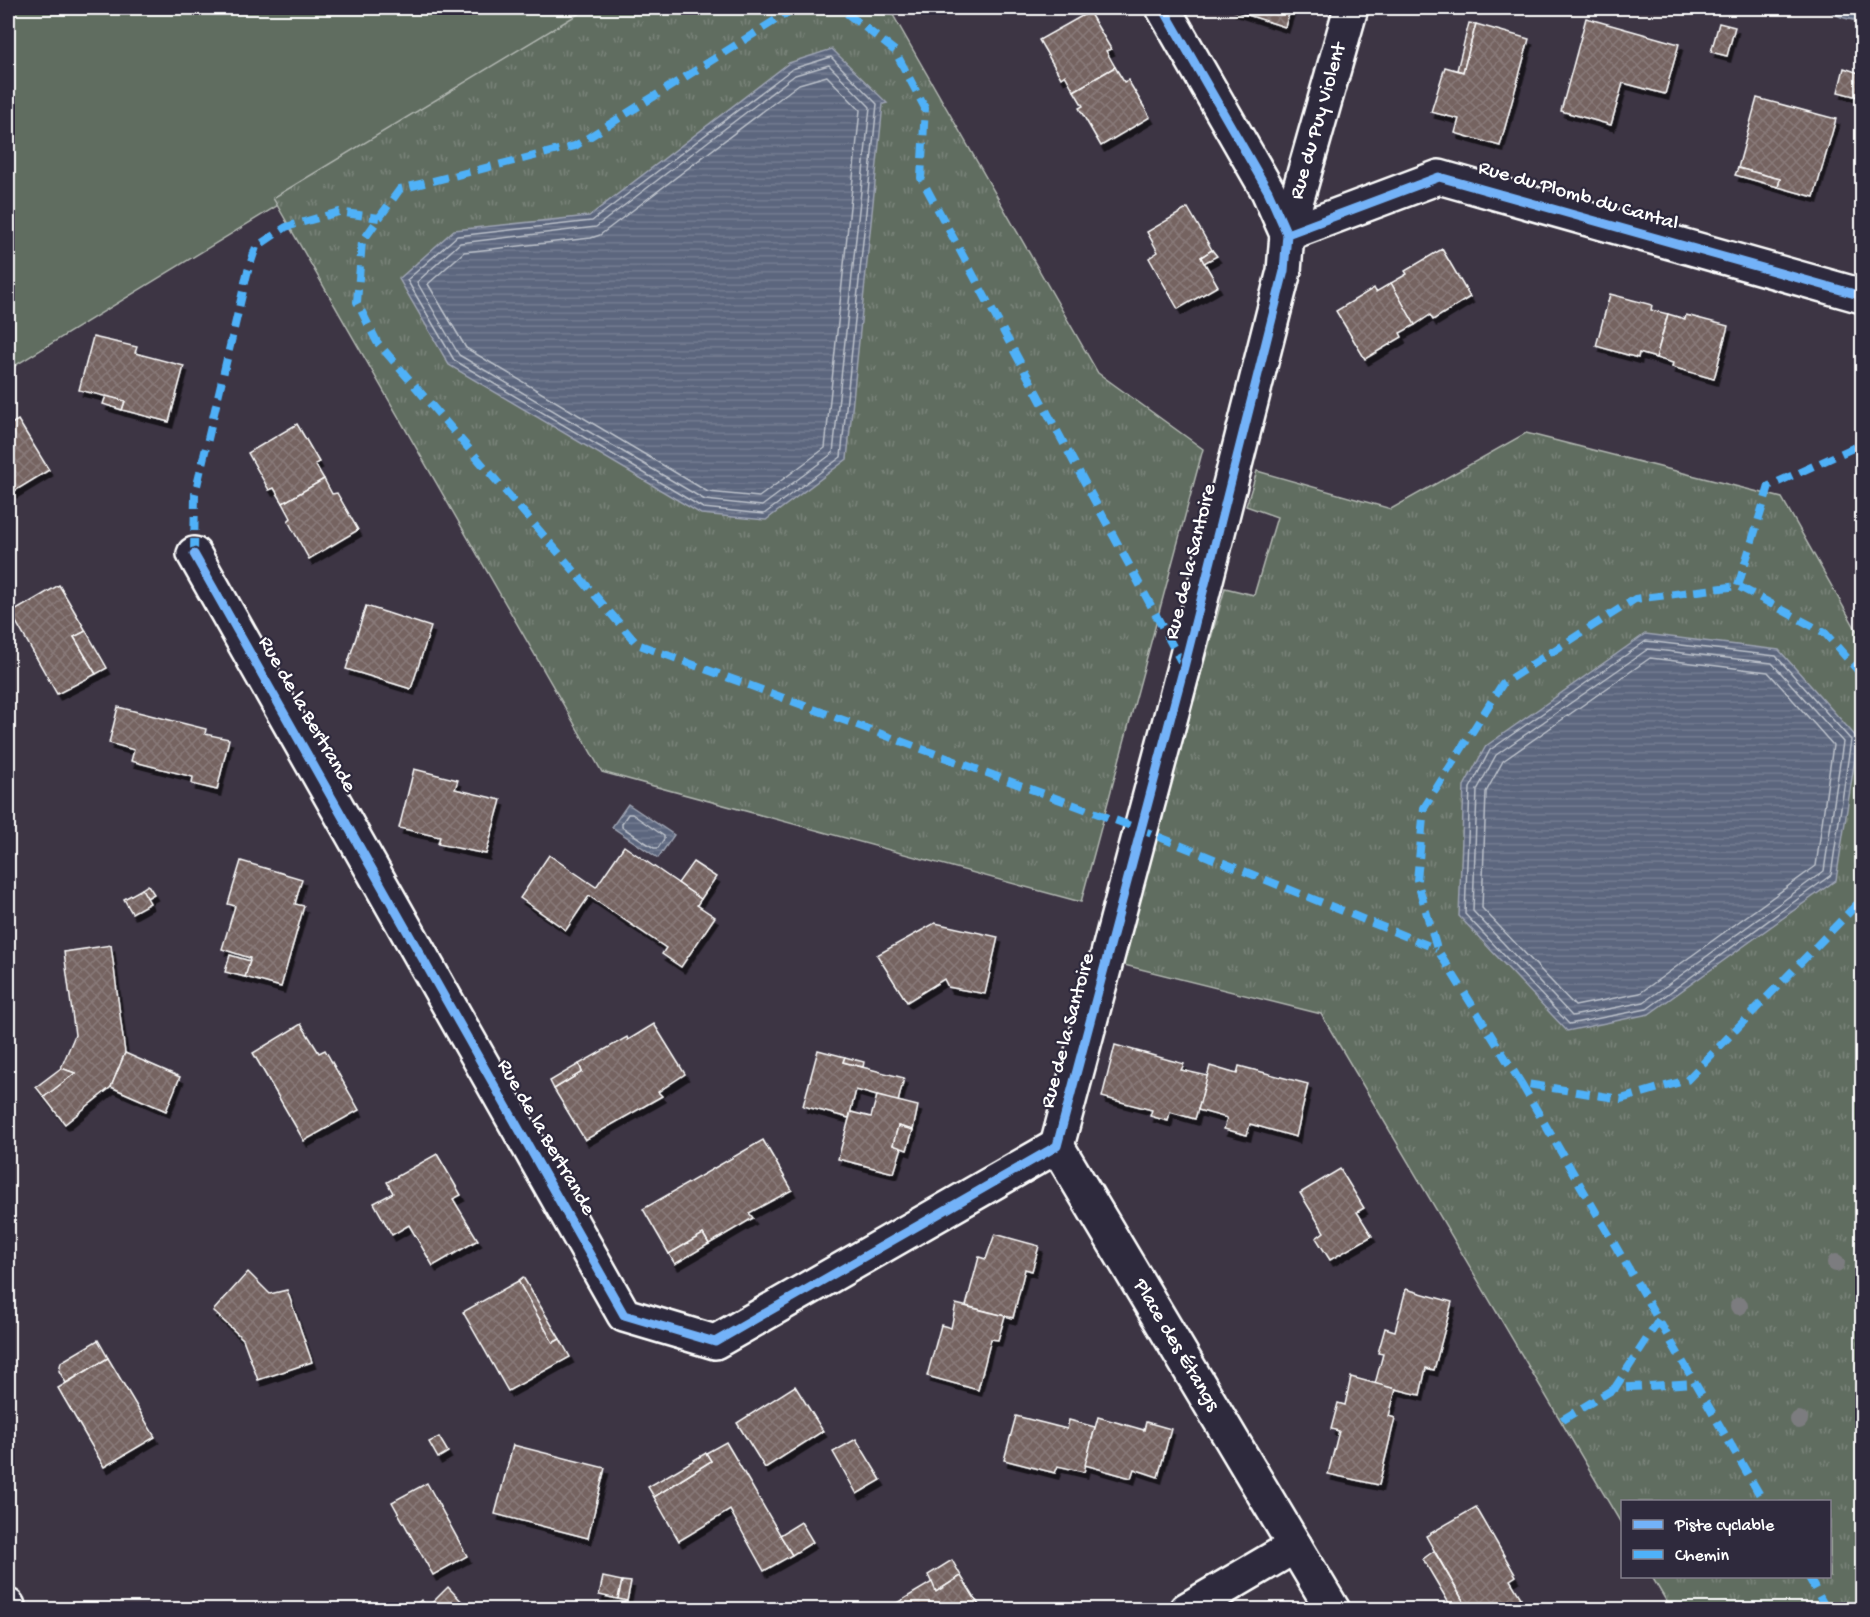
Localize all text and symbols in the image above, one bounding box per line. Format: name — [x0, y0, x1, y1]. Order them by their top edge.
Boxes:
street label: Rue du Puy Violent — [1285, 38, 1354, 203]
street label: Rue du Plomb du Cantal — [1475, 156, 1681, 238]
street label: Rue de la Santoire — [1161, 480, 1224, 643]
street label: Rue de la Bertrande — [251, 633, 361, 798]
street label: Rue de la Santoire — [1036, 950, 1102, 1111]
street label: Rue de la Bertrande — [490, 1056, 600, 1221]
street label: Place des Étangs — [1126, 1274, 1225, 1417]
legend — [1621, 1500, 1831, 1578]
text: Piste cyclable — [1674, 1516, 1775, 1537]
text: Chemin — [1675, 1546, 1729, 1567]

